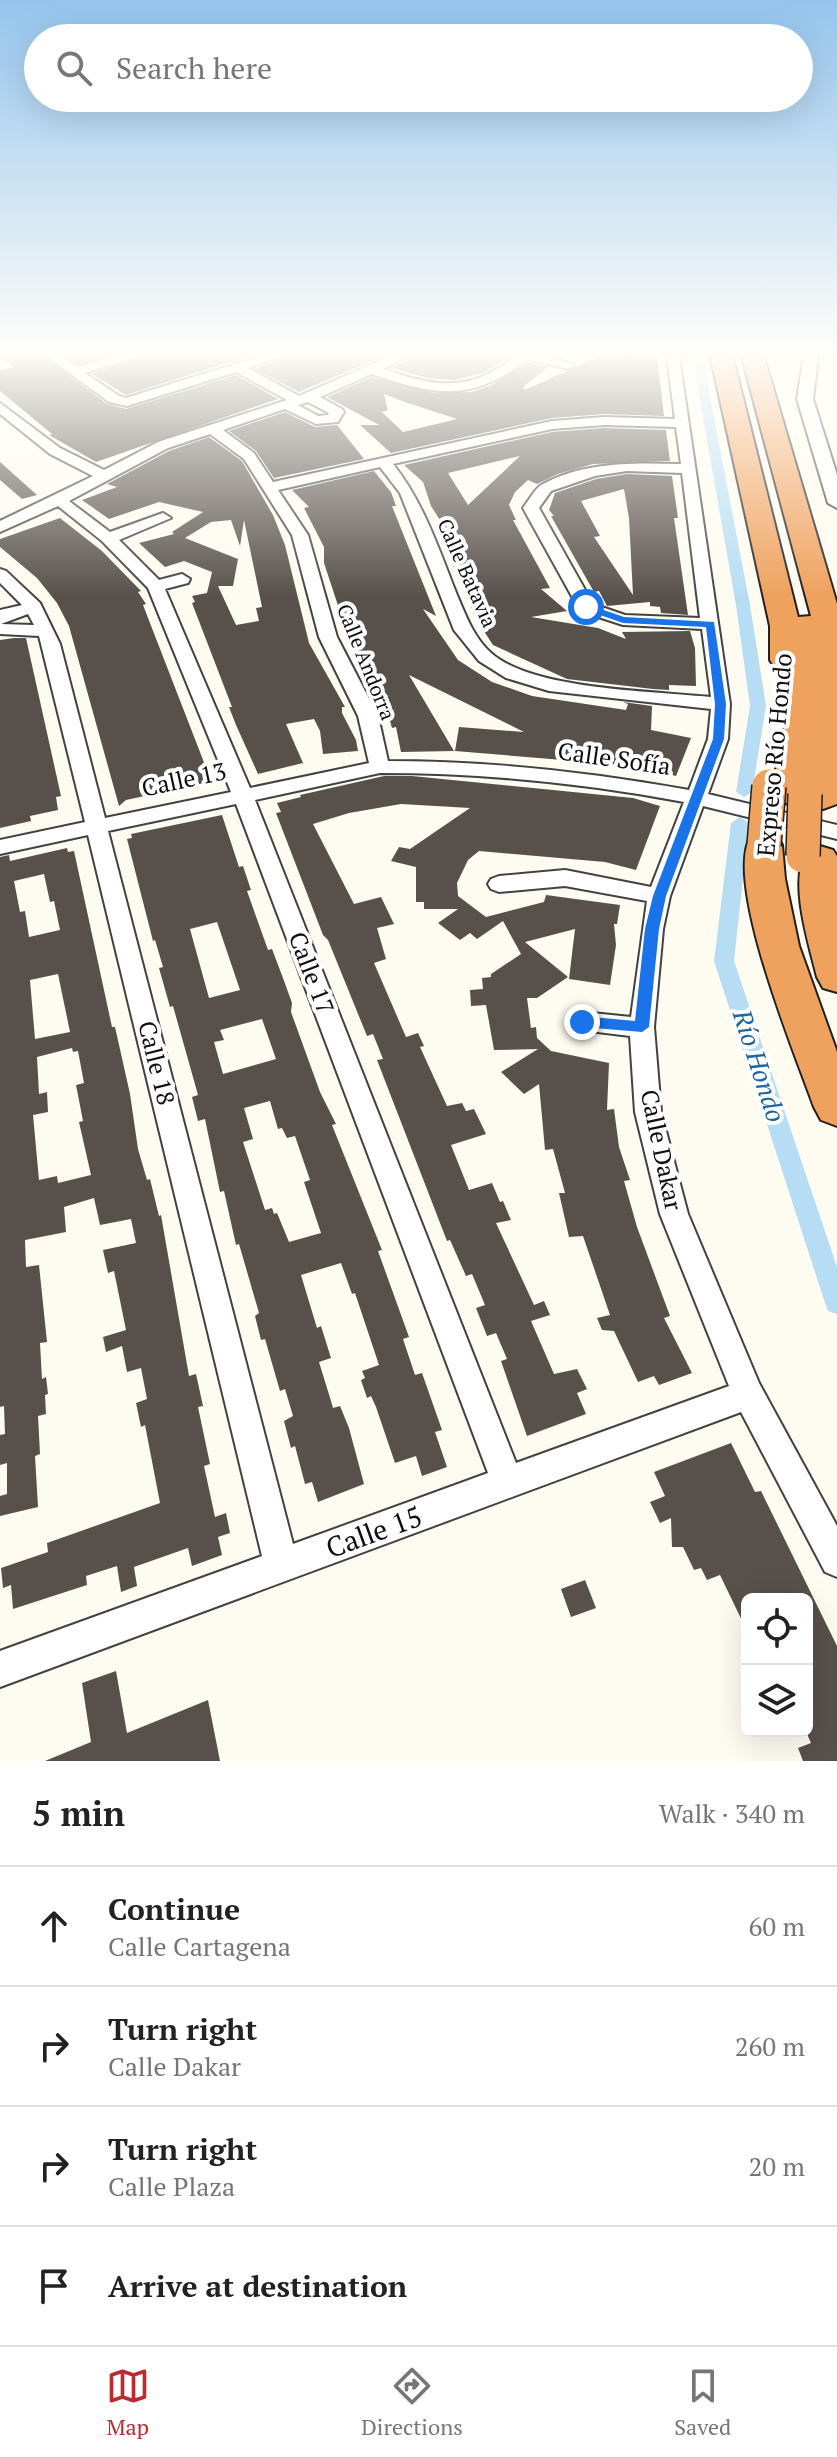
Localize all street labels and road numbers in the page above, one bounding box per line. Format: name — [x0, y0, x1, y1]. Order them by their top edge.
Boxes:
street label: Calle Batavia — [432, 514, 503, 631]
street label: Calle Andorra — [331, 600, 402, 724]
street label: Expreso Río Hondo — [749, 652, 799, 858]
street label: Calle Sofía — [556, 734, 673, 782]
street label: Calle 13 — [139, 754, 229, 804]
street label: Calle 17 — [282, 927, 342, 1018]
street label: Calle 18 — [131, 1017, 183, 1108]
street label: Calle Dakar — [634, 1086, 691, 1214]
street label: Calle 15 — [321, 1497, 427, 1566]

